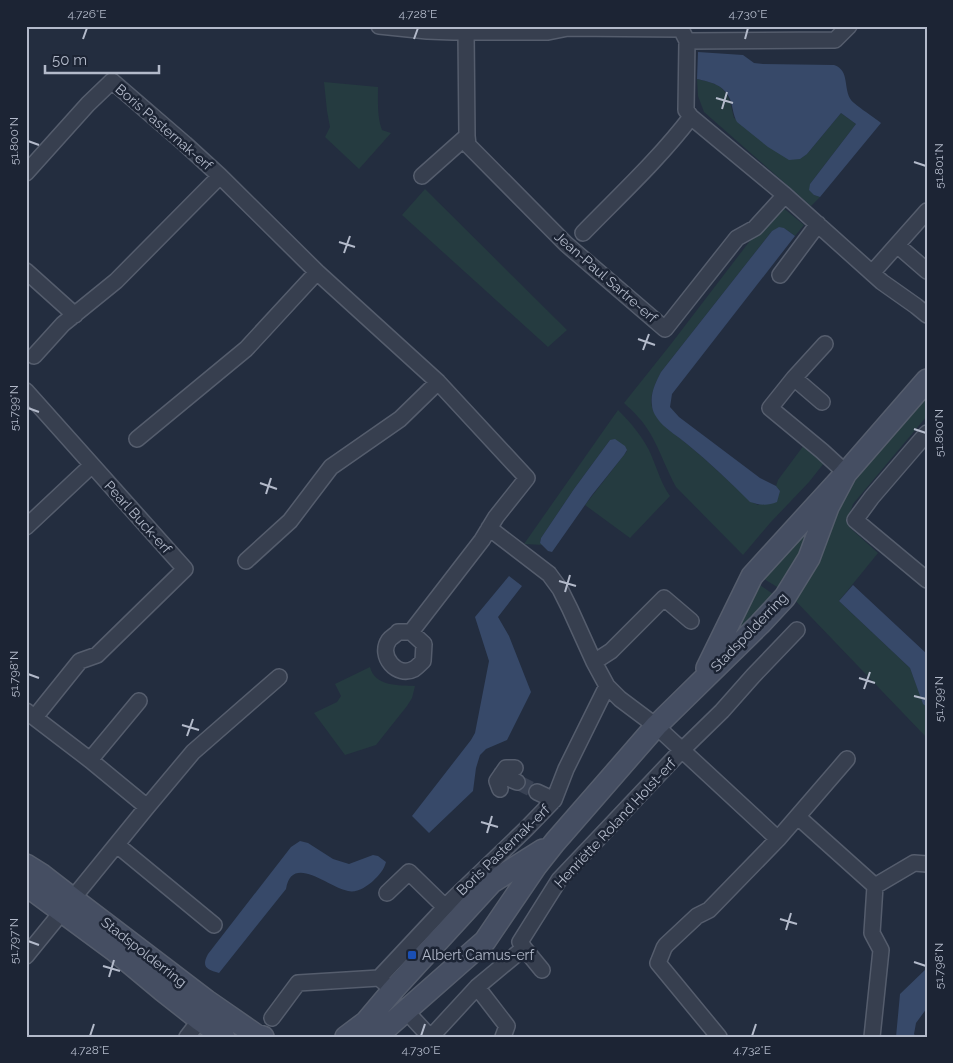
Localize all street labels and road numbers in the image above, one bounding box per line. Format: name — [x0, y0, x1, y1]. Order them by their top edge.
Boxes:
street label: Boris Pasternak-erf — [112, 81, 217, 174]
street label: Jean-Paul Sartre-erf — [552, 228, 661, 327]
street label: Pearl Buck-erf — [101, 477, 176, 558]
street label: Stadspolderring — [707, 589, 791, 675]
street label: Henriëtte Roland Holst-erf — [551, 754, 680, 891]
street label: Boris Pasternak-erf — [453, 801, 554, 898]
street label: Stadspolderring — [98, 914, 190, 990]

